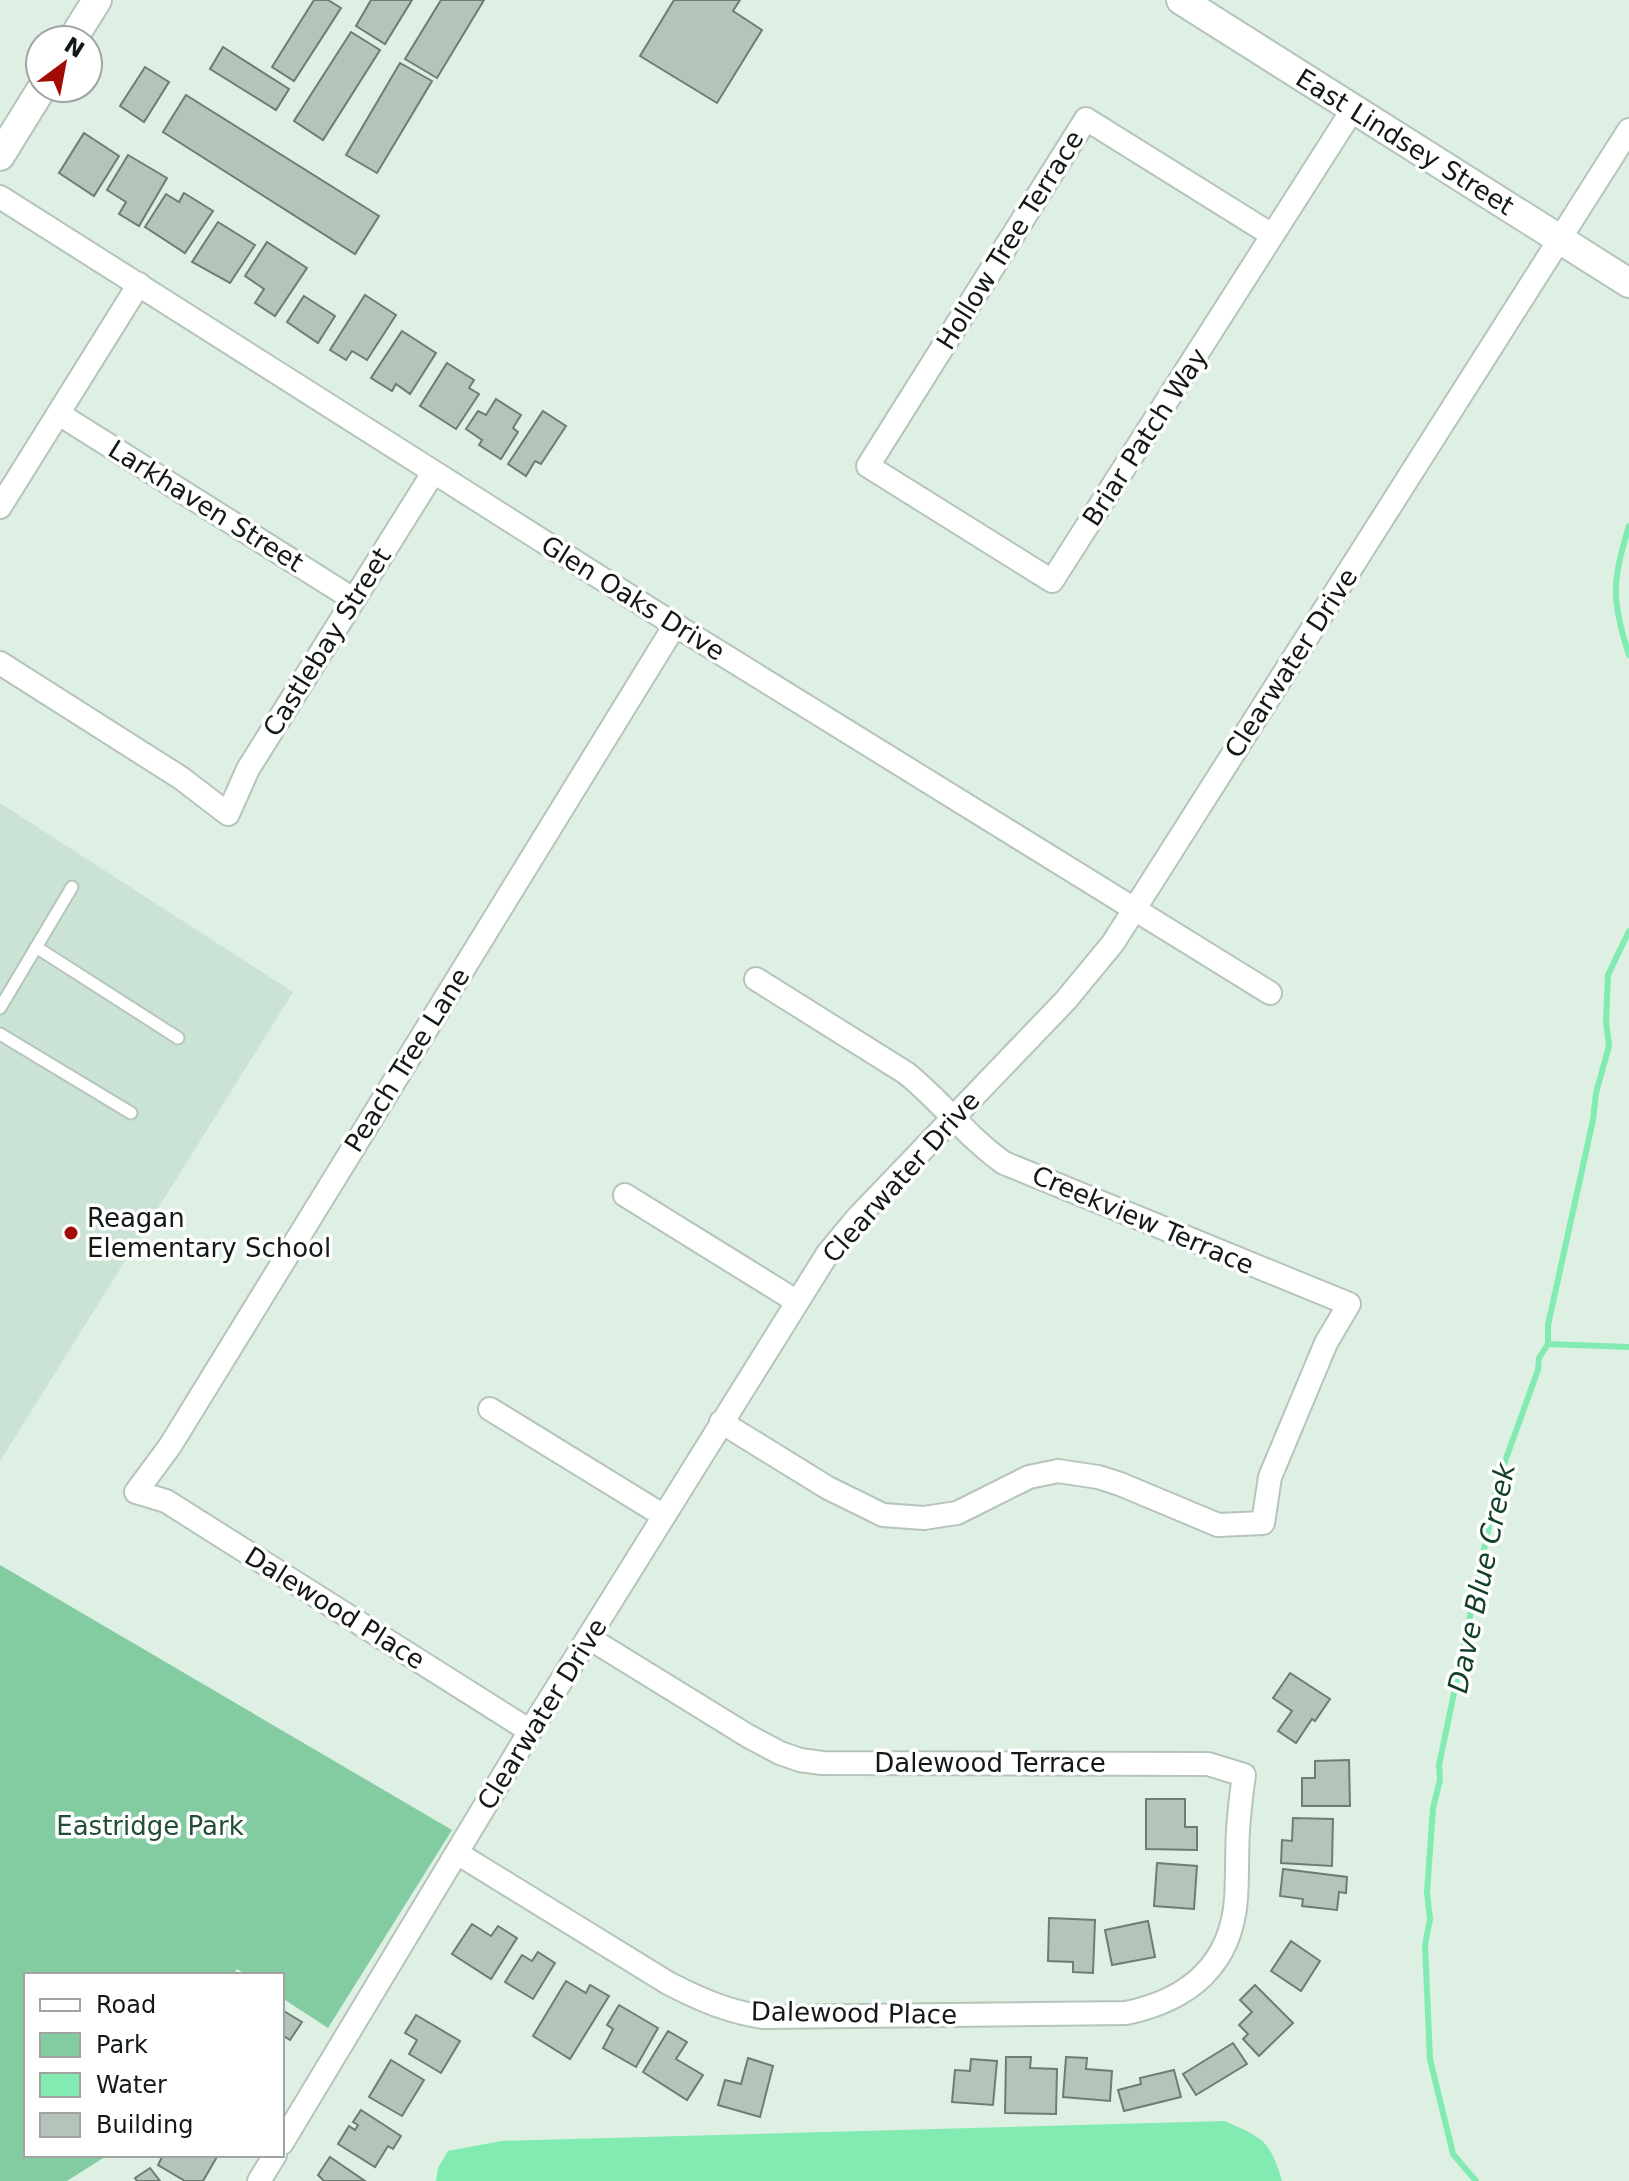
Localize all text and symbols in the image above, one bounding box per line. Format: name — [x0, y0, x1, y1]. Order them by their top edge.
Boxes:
north arrow — [24, 24, 104, 104]
text: N — [60, 32, 89, 63]
street label: East Lindsey Street — [1291, 63, 1519, 221]
street label: Hollow Tree Terrace — [930, 125, 1090, 355]
street label: Briar Patch Way — [1076, 343, 1214, 531]
street label: Larkhaven Street — [103, 434, 309, 578]
street label: Glen Oaks Drive — [536, 529, 730, 667]
street label: Castlebay Street — [257, 542, 397, 742]
street label: Clearwater Drive — [1219, 563, 1363, 763]
street label: Peach Tree Lane — [338, 963, 476, 1157]
street label: Clearwater Drive — [816, 1085, 986, 1269]
street label: Creekview Terrace — [1028, 1160, 1258, 1280]
place label: Reagan Elementary School — [87, 1203, 331, 1263]
marker: Reagan Elementary School — [62, 1224, 80, 1242]
water label: Dave Blue Creek — [1441, 1458, 1522, 1696]
street label: Dalewood Place — [240, 1541, 430, 1675]
street label: Clearwater Drive — [471, 1613, 613, 1815]
street label: Dalewood Terrace — [874, 1748, 1106, 1778]
park label: Eastridge Park — [56, 1811, 244, 1841]
legend — [24, 1973, 284, 2157]
text: Road — [96, 1991, 156, 2019]
street label: Dalewood Place — [751, 1996, 957, 2030]
text: Park — [96, 2031, 148, 2059]
text: Water — [96, 2071, 167, 2099]
text: Building — [96, 2111, 193, 2139]

